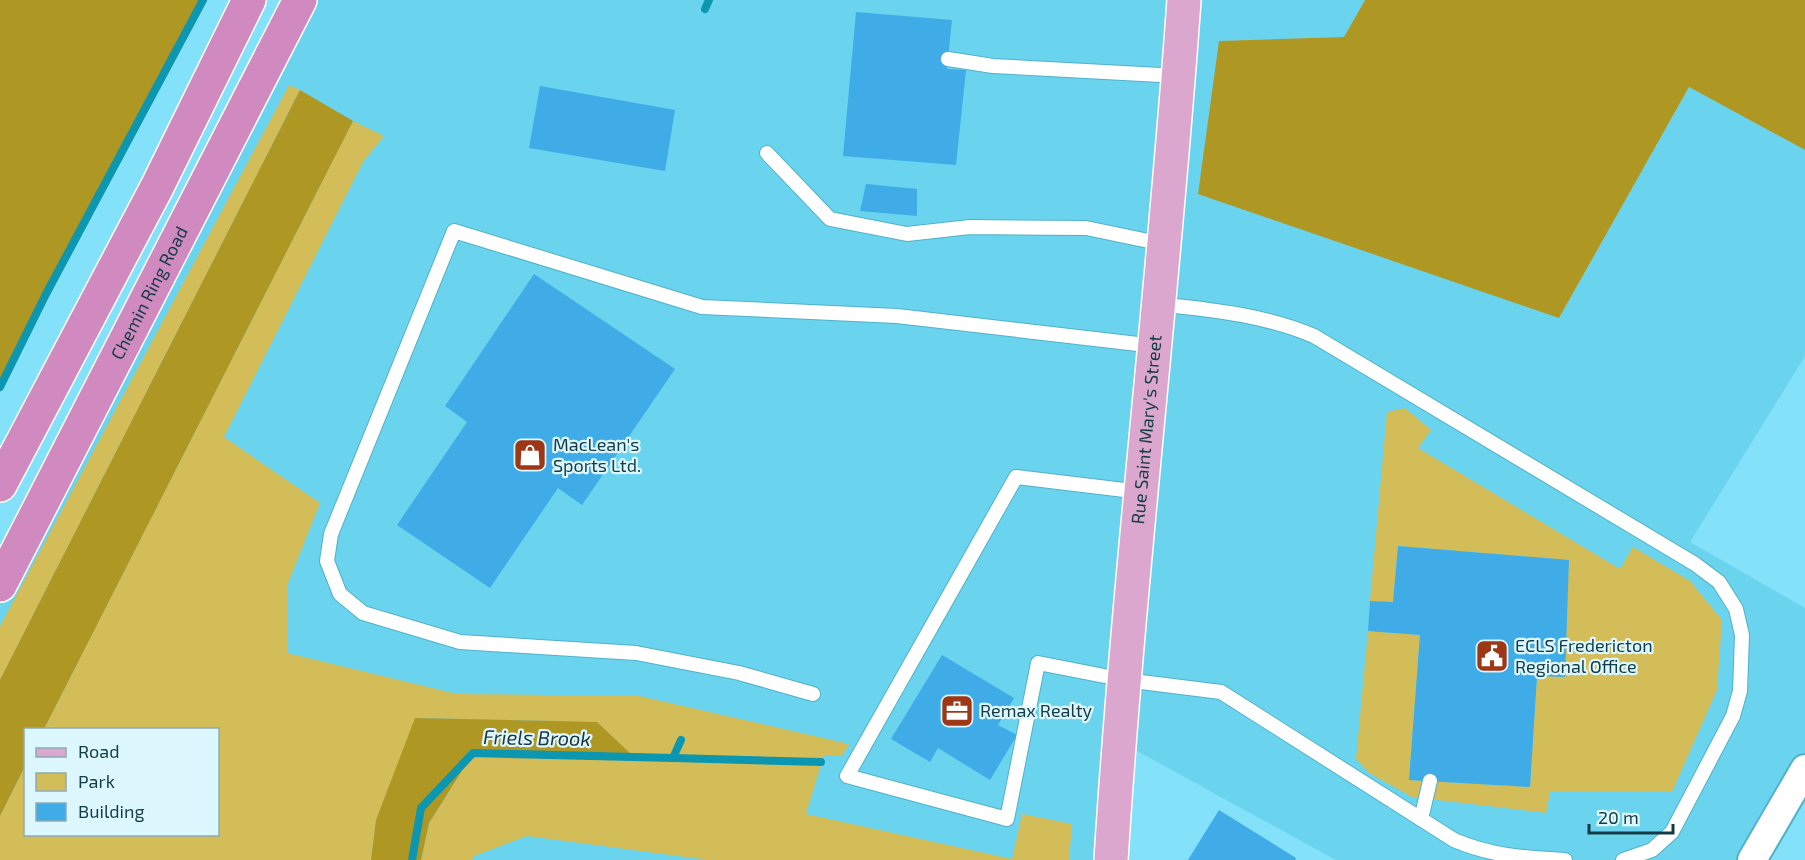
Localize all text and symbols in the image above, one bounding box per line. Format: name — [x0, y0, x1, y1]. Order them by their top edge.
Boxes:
street label: Chemin Ring Road — [106, 222, 192, 363]
street label: Rue Saint Mary's Street — [1126, 334, 1166, 525]
place label: MacLean's Sports Ltd. — [553, 433, 641, 476]
shop icon: MacLean's Sports Ltd. — [512, 437, 548, 473]
place label: ECLS Fredericton Regional Office — [1515, 634, 1653, 677]
public building icon: ECLS Fredericton Regional Office — [1474, 638, 1510, 674]
office icon: Remax Realty — [939, 693, 975, 729]
place label: Remax Realty — [980, 699, 1093, 721]
water label: Friels Brook — [483, 724, 591, 750]
legend — [24, 728, 219, 836]
text: Road — [78, 740, 119, 762]
text: Park — [78, 770, 115, 792]
scale bar — [1589, 797, 1673, 835]
text: Building — [78, 800, 145, 822]
text: 20 m — [1598, 806, 1639, 828]

